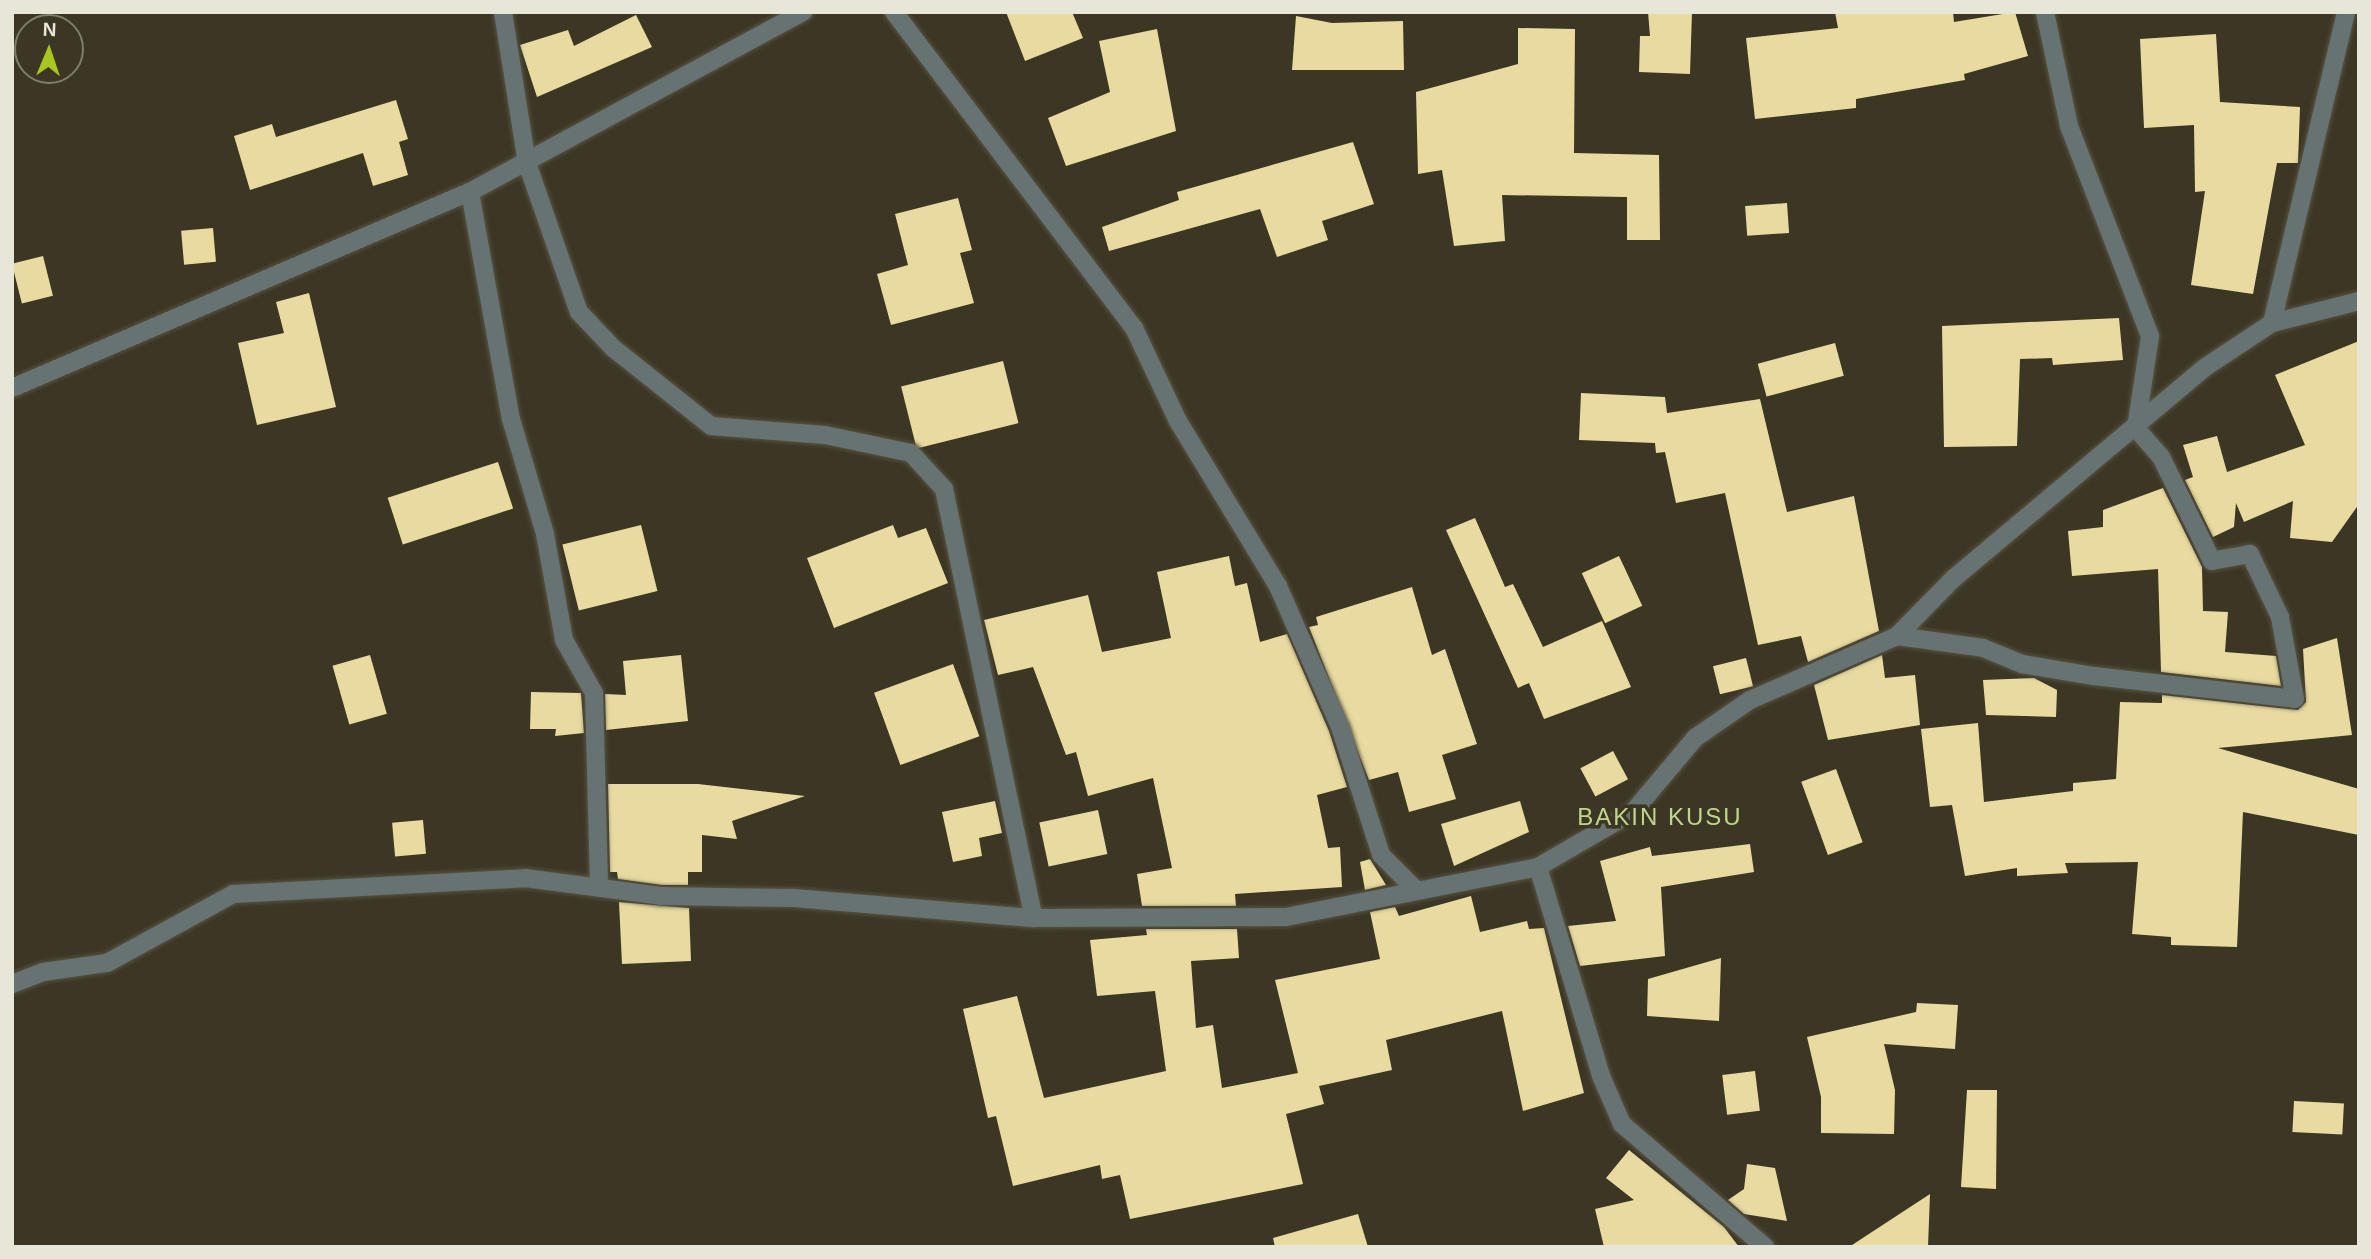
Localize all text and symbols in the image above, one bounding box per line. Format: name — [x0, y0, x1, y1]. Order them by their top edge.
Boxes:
north arrow — [14, 14, 84, 84]
text: N — [42, 19, 57, 40]
district label: BAKIN KUSU — [1579, 803, 1741, 831]

